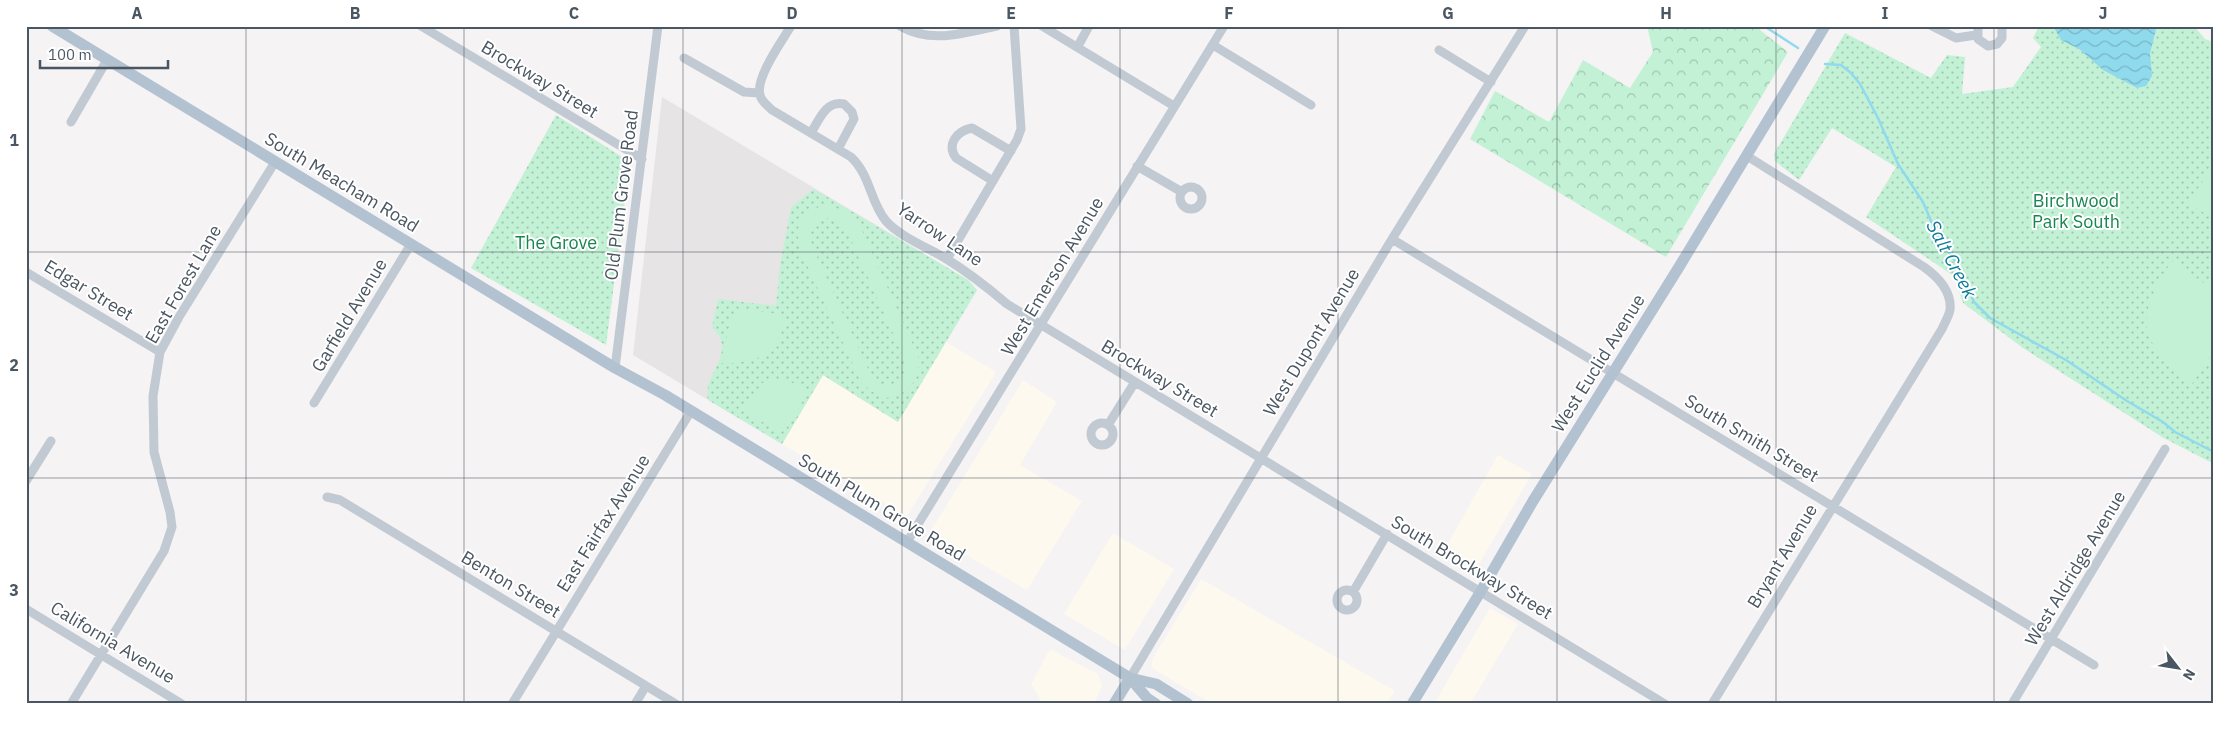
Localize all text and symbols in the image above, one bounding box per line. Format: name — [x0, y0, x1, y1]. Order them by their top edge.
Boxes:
text: A — [132, 3, 143, 23]
text: B — [350, 3, 361, 23]
text: C — [569, 3, 579, 23]
text: D — [786, 3, 798, 23]
text: E — [1006, 3, 1016, 23]
text: F — [1224, 3, 1234, 23]
text: G — [1442, 3, 1454, 23]
text: H — [1660, 3, 1672, 23]
text: I — [1882, 3, 1889, 23]
text: J — [2099, 3, 2107, 23]
street label: Brockway Street — [477, 35, 603, 123]
scale bar — [40, 38, 168, 70]
text: 100 m — [48, 45, 92, 64]
street label: Old Plum Grove Road — [599, 108, 643, 282]
street label: South Meacham Road — [261, 127, 423, 237]
text: 1 — [9, 130, 19, 150]
park label: Birchwood Park South — [2032, 189, 2120, 233]
street label: West Emerson Avenue — [996, 192, 1109, 359]
street label: Yarrow Lane — [892, 197, 988, 271]
water label: Salt Creek — [1921, 216, 1983, 303]
street label: East Forest Lane — [140, 220, 226, 347]
park label: The Grove — [515, 231, 597, 254]
street label: Edgar Street — [40, 254, 138, 326]
street label: Garfield Avenue — [306, 254, 392, 376]
street label: West Dupont Avenue — [1258, 264, 1364, 420]
street label: West Euclid Avenue — [1546, 289, 1650, 436]
street label: Brockway Street — [1097, 334, 1223, 422]
text: 2 — [9, 355, 19, 375]
street label: South Smith Street — [1681, 389, 1823, 487]
street label: South Plum Grove Road — [794, 448, 970, 566]
street label: East Fairfax Avenue — [551, 450, 655, 596]
street label: West Aldridge Avenue — [2020, 486, 2130, 650]
street label: Bryant Avenue — [1742, 500, 1822, 612]
street label: South Brockway Street — [1387, 510, 1557, 624]
street label: Benton Street — [457, 545, 565, 623]
text: 3 — [9, 580, 19, 600]
street label: California Avenue — [47, 596, 180, 688]
north arrow — [2152, 642, 2202, 692]
text: N — [2179, 666, 2199, 684]

